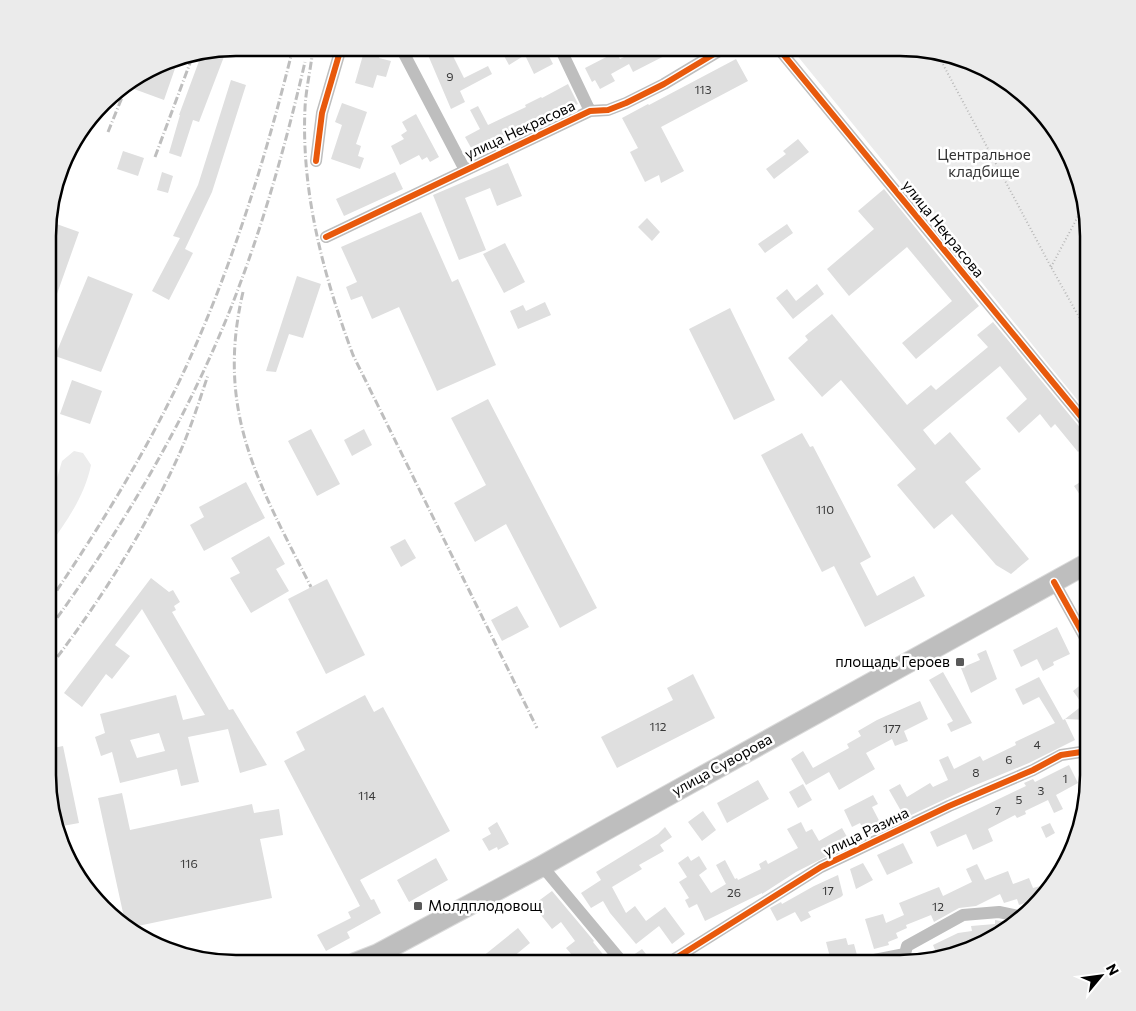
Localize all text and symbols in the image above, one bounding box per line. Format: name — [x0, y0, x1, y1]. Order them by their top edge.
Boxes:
house number: 9 — [446, 69, 454, 83]
house number: 113 — [694, 82, 712, 96]
street label: улица Некрасова — [462, 96, 578, 163]
park label: Центральное кладбище — [937, 145, 1031, 180]
street label: улица Некрасова — [899, 176, 988, 281]
house number: 110 — [816, 502, 834, 516]
place label: площадь Героев — [835, 652, 950, 670]
marker: площадь Героев — [954, 656, 966, 668]
house number: 112 — [650, 719, 667, 733]
house number: 177 — [883, 721, 901, 735]
street label: улица Суворова — [668, 729, 775, 799]
house number: 4 — [1033, 737, 1041, 751]
house number: 6 — [1005, 752, 1013, 766]
house number: 8 — [972, 765, 980, 779]
house number: 1 — [1062, 771, 1068, 785]
house number: 3 — [1038, 783, 1045, 797]
house number: 114 — [358, 788, 376, 802]
house number: 5 — [1016, 792, 1023, 806]
street label: улица Разина — [820, 803, 911, 860]
house number: 7 — [995, 803, 1001, 817]
house number: 116 — [180, 856, 198, 870]
house number: 17 — [822, 883, 834, 897]
house number: 26 — [727, 885, 741, 899]
place label: Молдплодовощ — [428, 896, 542, 914]
house number: 12 — [932, 899, 944, 913]
marker: Молдплодовощ — [412, 900, 424, 912]
north arrow — [1076, 951, 1126, 1001]
text: N — [1103, 961, 1123, 978]

